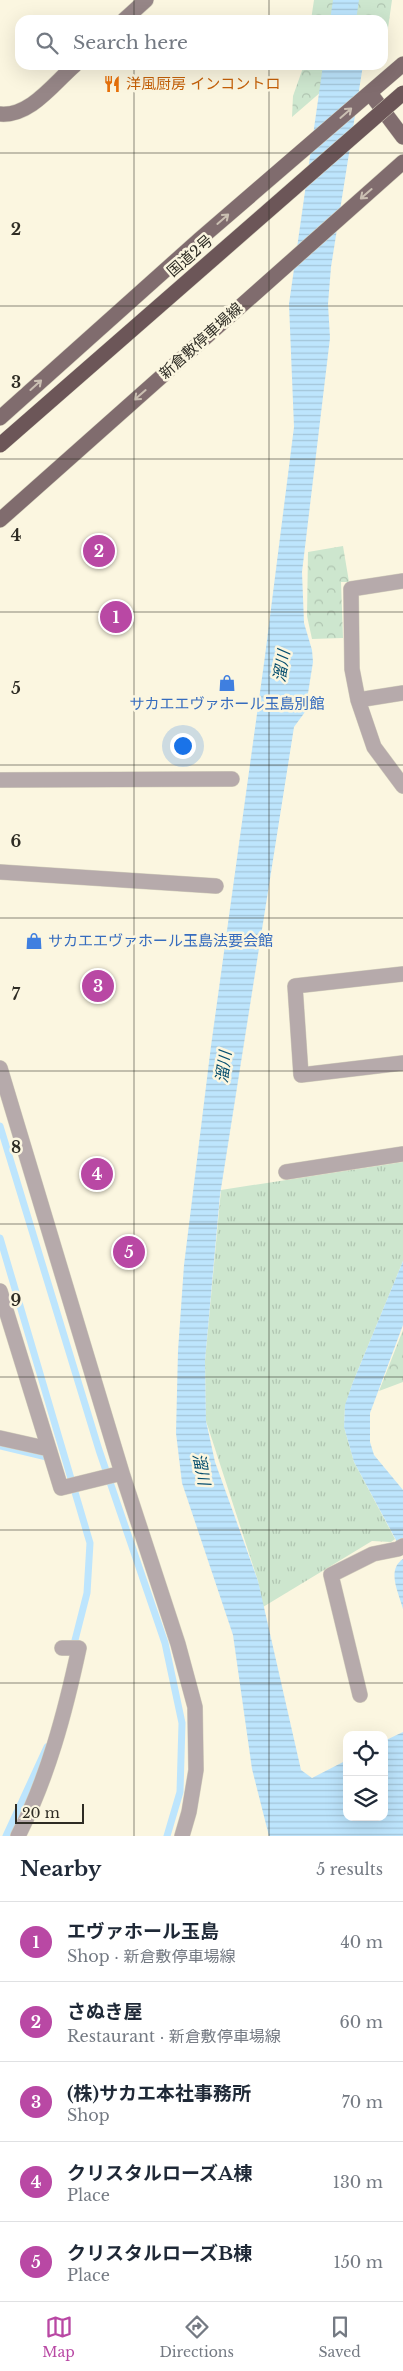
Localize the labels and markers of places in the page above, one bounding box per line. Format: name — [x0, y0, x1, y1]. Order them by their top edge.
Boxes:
restaurant icon: 洋風厨房 インコントロ — [102, 74, 122, 94]
place label: 洋風厨房 インコントロ — [126, 74, 280, 93]
pin: 2 — [83, 532, 115, 570]
pin: 1 — [100, 598, 132, 636]
shop icon: サカエエヴァホール玉島別館 — [217, 673, 237, 693]
place label: サカエエヴァホール玉島別館 — [129, 694, 325, 713]
shop icon: サカエエヴァホール玉島法要会館 — [24, 931, 44, 951]
place label: サカエエヴァホール玉島法要会館 — [48, 931, 273, 950]
pin: 3 — [82, 967, 114, 1005]
pin: 4 — [81, 1155, 113, 1193]
pin: 5 — [113, 1233, 145, 1271]

